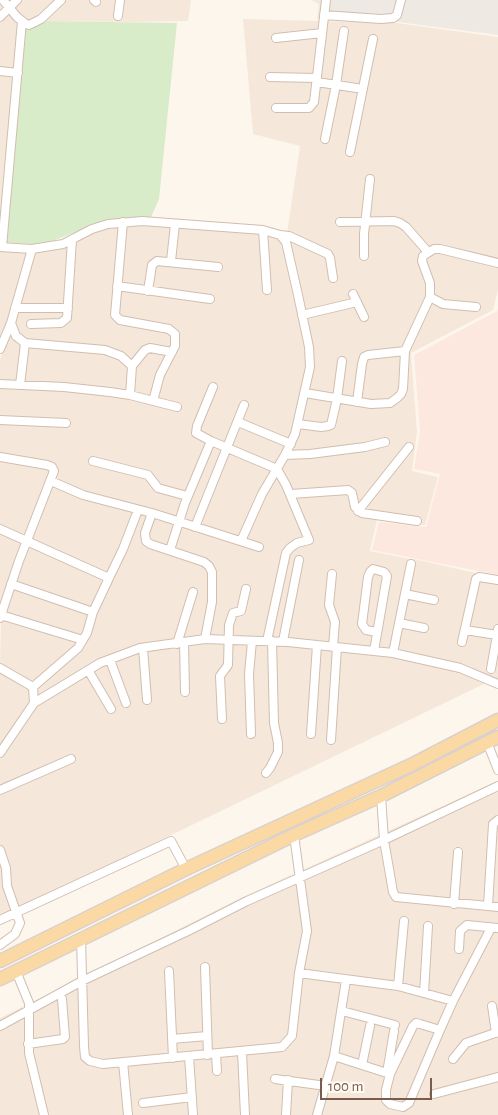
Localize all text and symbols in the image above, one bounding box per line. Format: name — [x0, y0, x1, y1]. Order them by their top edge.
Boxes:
scale bar — [323, 1068, 436, 1100]
text: 100 m — [328, 1079, 363, 1094]

